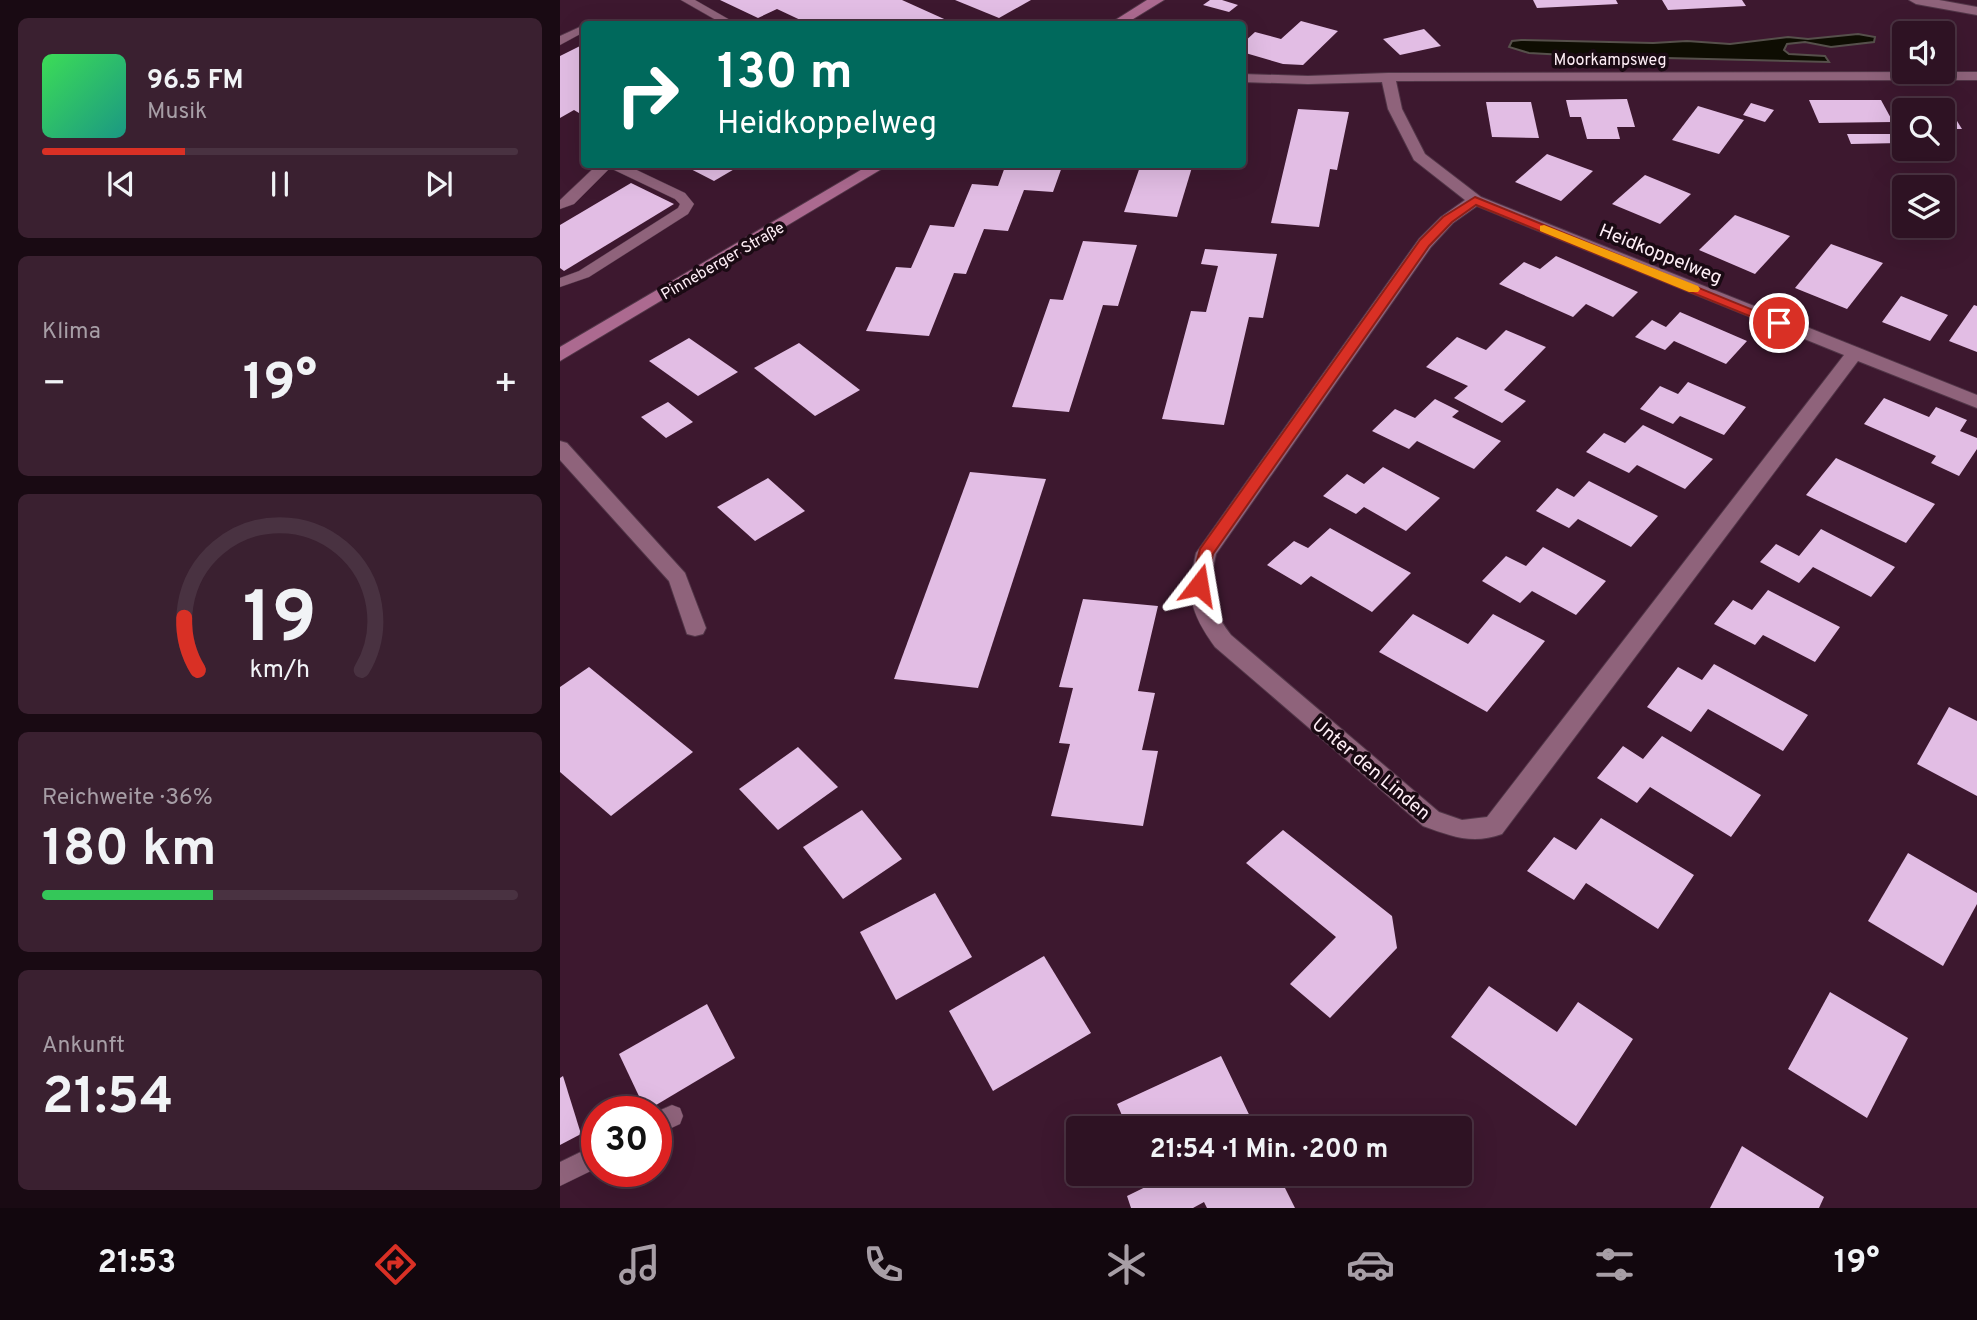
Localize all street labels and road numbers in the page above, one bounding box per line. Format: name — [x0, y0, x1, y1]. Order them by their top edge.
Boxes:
street label: Moorkampsweg — [1554, 51, 1666, 71]
street label: Pinneberger Straße — [658, 218, 788, 305]
street label: Heidkoppelweg — [1595, 219, 1725, 290]
street label: Unter den Linden — [1307, 713, 1435, 826]

